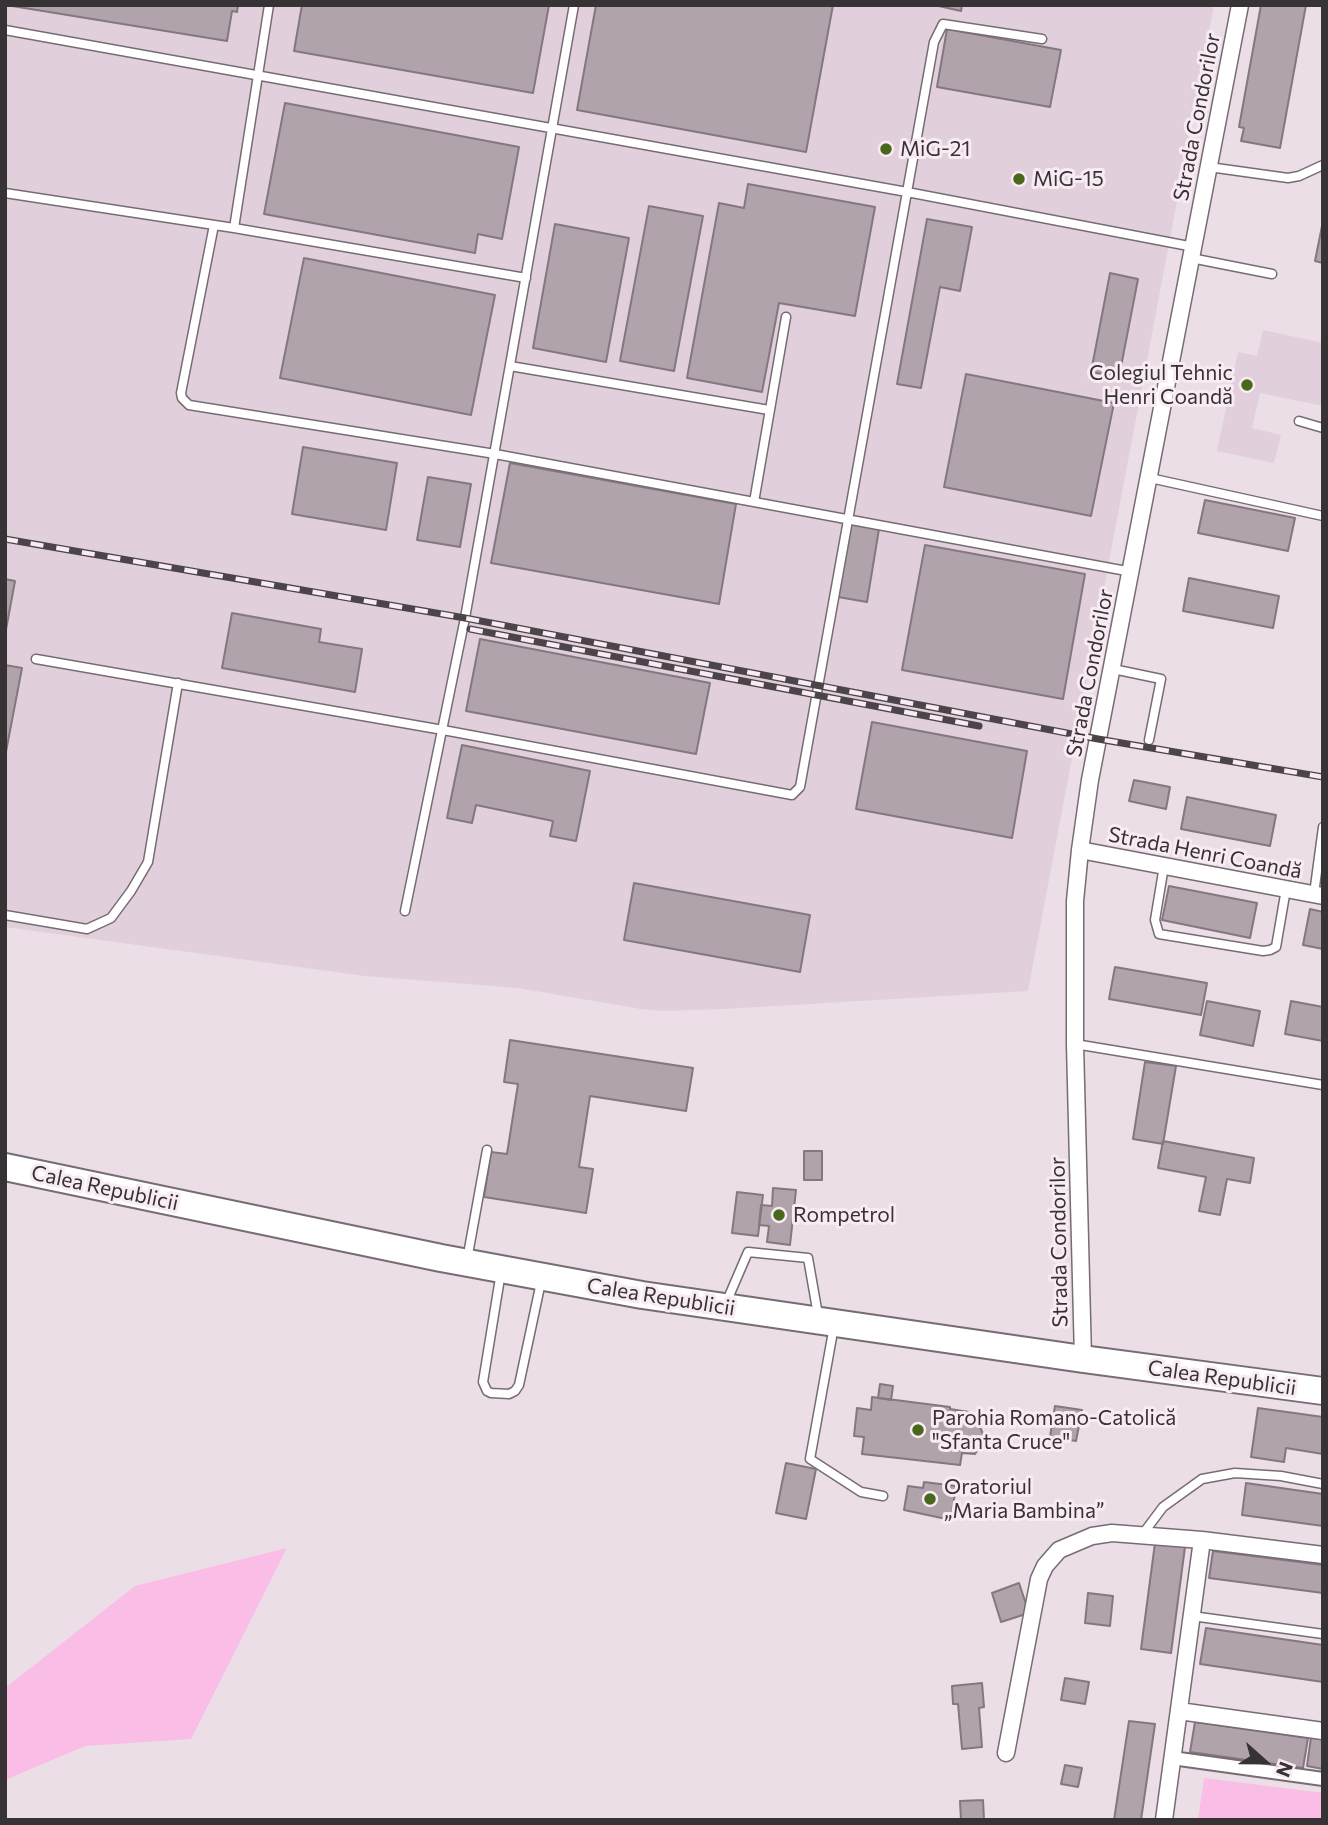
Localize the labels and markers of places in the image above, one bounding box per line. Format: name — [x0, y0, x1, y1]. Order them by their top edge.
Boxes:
place label: MiG-21 — [900, 136, 970, 162]
marker: MiG-21 — [878, 141, 894, 157]
place label: MiG-15 — [1033, 166, 1104, 192]
marker: MiG-15 — [1011, 171, 1027, 187]
place label: Colegiul Tehnic Henri Coandă — [1089, 360, 1233, 410]
marker: Colegiul Tehnic Henri Coandă — [1239, 377, 1255, 393]
place label: Rompetrol — [793, 1202, 895, 1228]
marker: Rompetrol — [771, 1207, 787, 1223]
place label: Parohia Romano-Catolică "Sfanta Cruce" — [932, 1405, 1176, 1455]
marker: Parohia Romano-Catolică "Sfanta Cruce" — [910, 1422, 926, 1438]
place label: Oratoriul „Maria Bambina” — [944, 1474, 1104, 1524]
marker: Oratoriul „Maria Bambina” — [922, 1491, 938, 1507]

